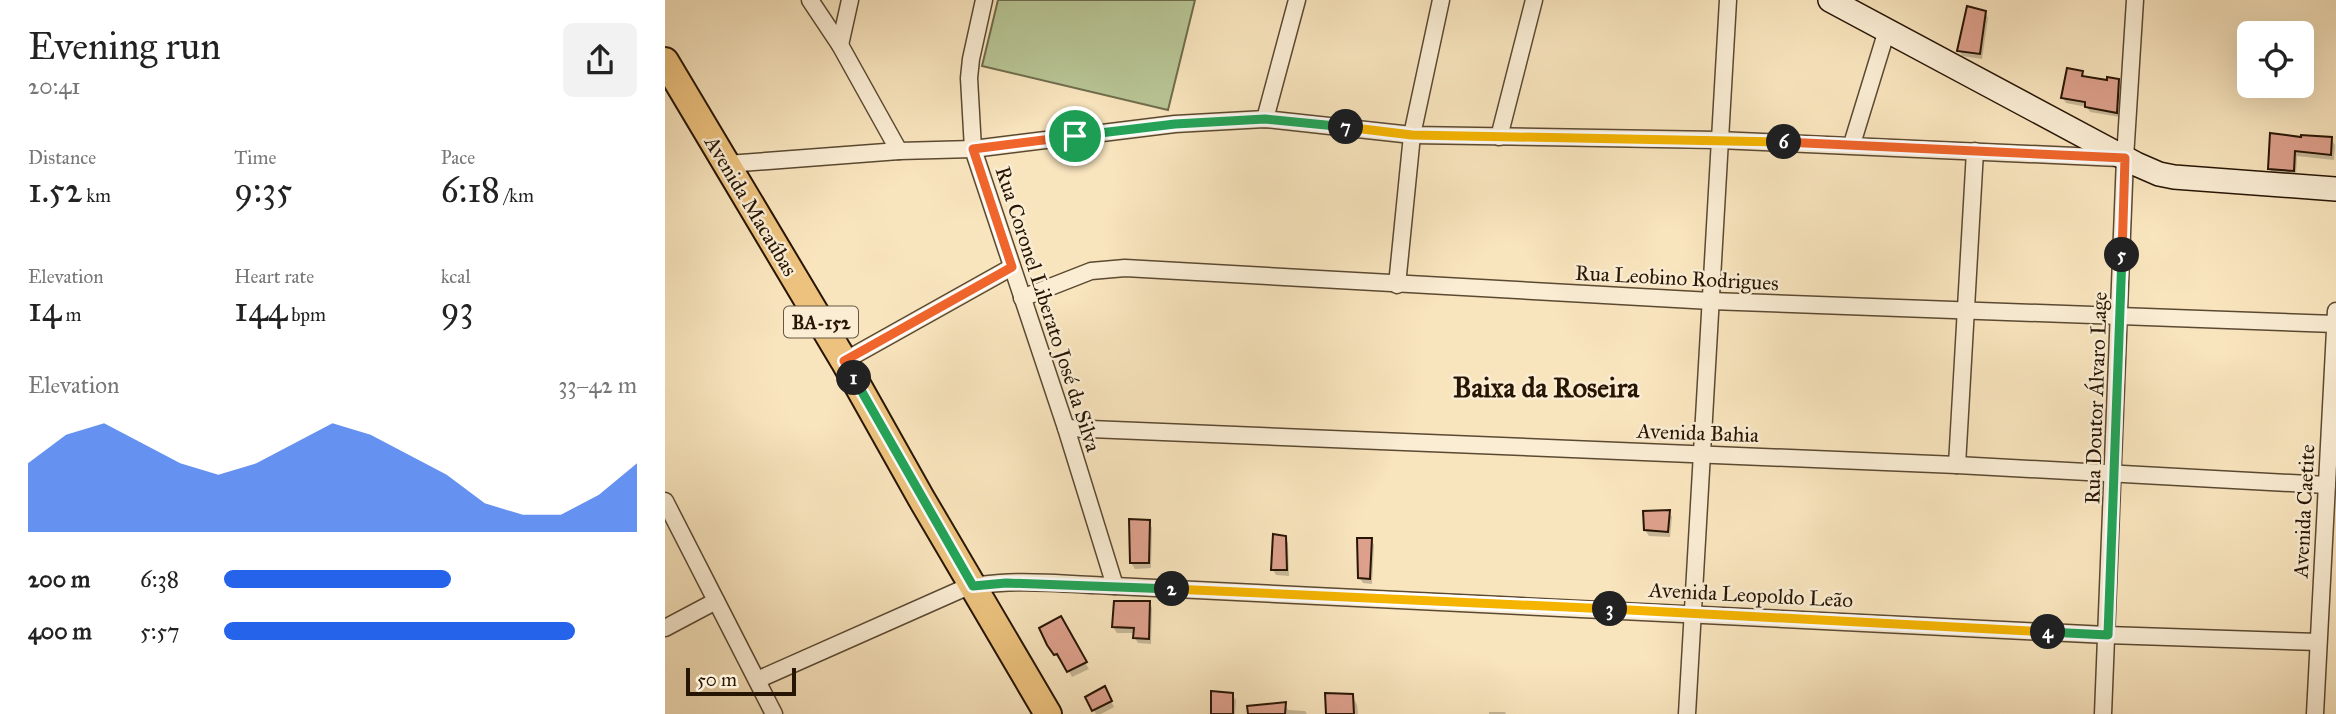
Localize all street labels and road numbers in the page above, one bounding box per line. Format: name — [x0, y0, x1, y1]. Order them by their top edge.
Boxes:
street label: Avenida Macaúbas — [698, 130, 803, 281]
street label: Rua Coronel Liberato José da Silva — [990, 163, 1107, 455]
street label: Rua Leobino Rodrigues — [1575, 260, 1779, 296]
street label: Rua Doutor Álvaro Lage — [2079, 291, 2113, 505]
road number: BA-152 — [784, 306, 858, 338]
street label: Avenida Bahia — [1636, 418, 1760, 448]
street label: Avenida Caetite — [2287, 443, 2321, 580]
street label: Avenida Leopoldo Leão — [1647, 577, 1854, 613]

